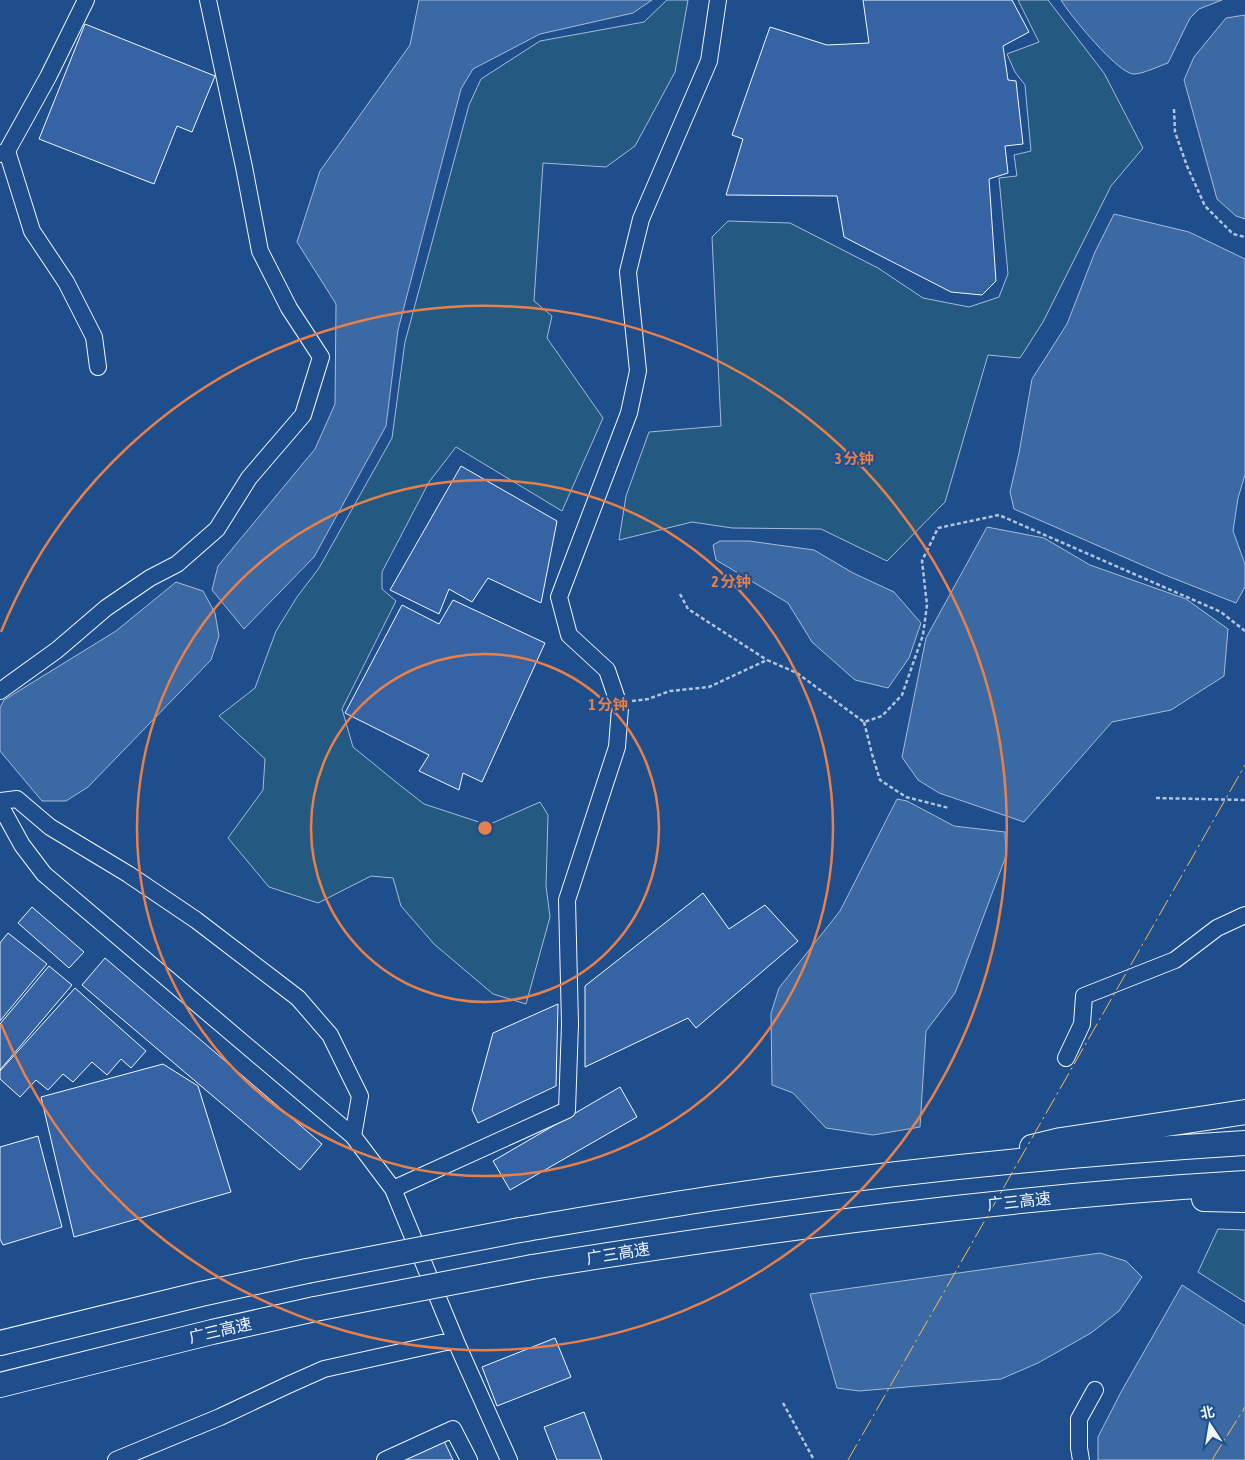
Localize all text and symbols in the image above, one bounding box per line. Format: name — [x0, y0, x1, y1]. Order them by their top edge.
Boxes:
text: 3 分钟 — [834, 450, 874, 467]
text: 2 分钟 — [711, 573, 751, 590]
text: 1 分钟 — [588, 696, 628, 713]
centre of rings — [476, 819, 494, 837]
street label: 广三高速 — [986, 1189, 1052, 1213]
street label: 广三高速 — [585, 1239, 651, 1267]
street label: 广三高速 — [187, 1314, 253, 1346]
north arrow — [1185, 1400, 1235, 1450]
text: 北 — [1199, 1403, 1216, 1422]

